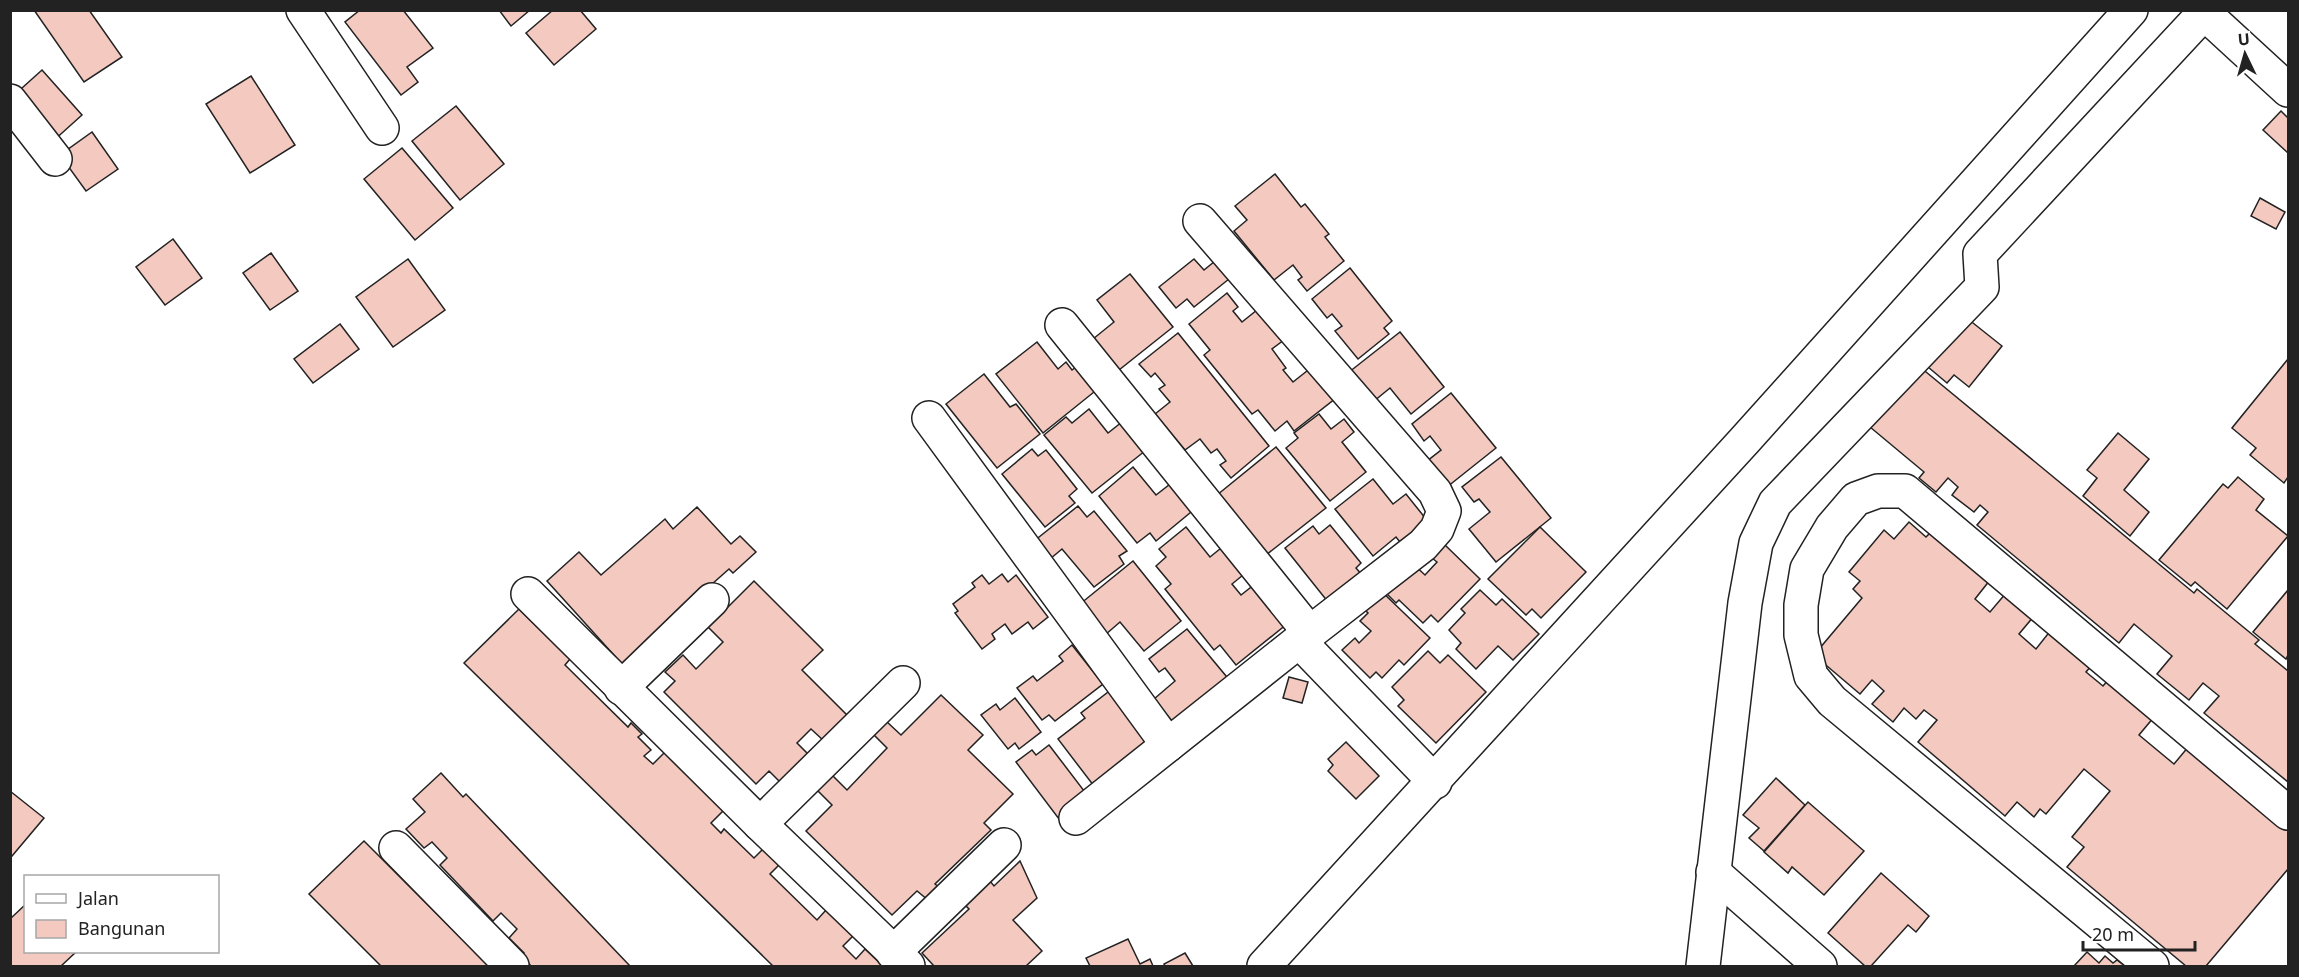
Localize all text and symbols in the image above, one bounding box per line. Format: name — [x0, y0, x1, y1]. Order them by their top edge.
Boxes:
north arrow — [2215, 24, 2275, 84]
text: U — [2237, 28, 2251, 51]
legend — [24, 875, 219, 953]
text: Jalan — [76, 886, 119, 910]
scale bar — [2083, 914, 2196, 952]
text: Bangunan — [78, 916, 165, 940]
text: 20 m — [2092, 922, 2134, 946]

